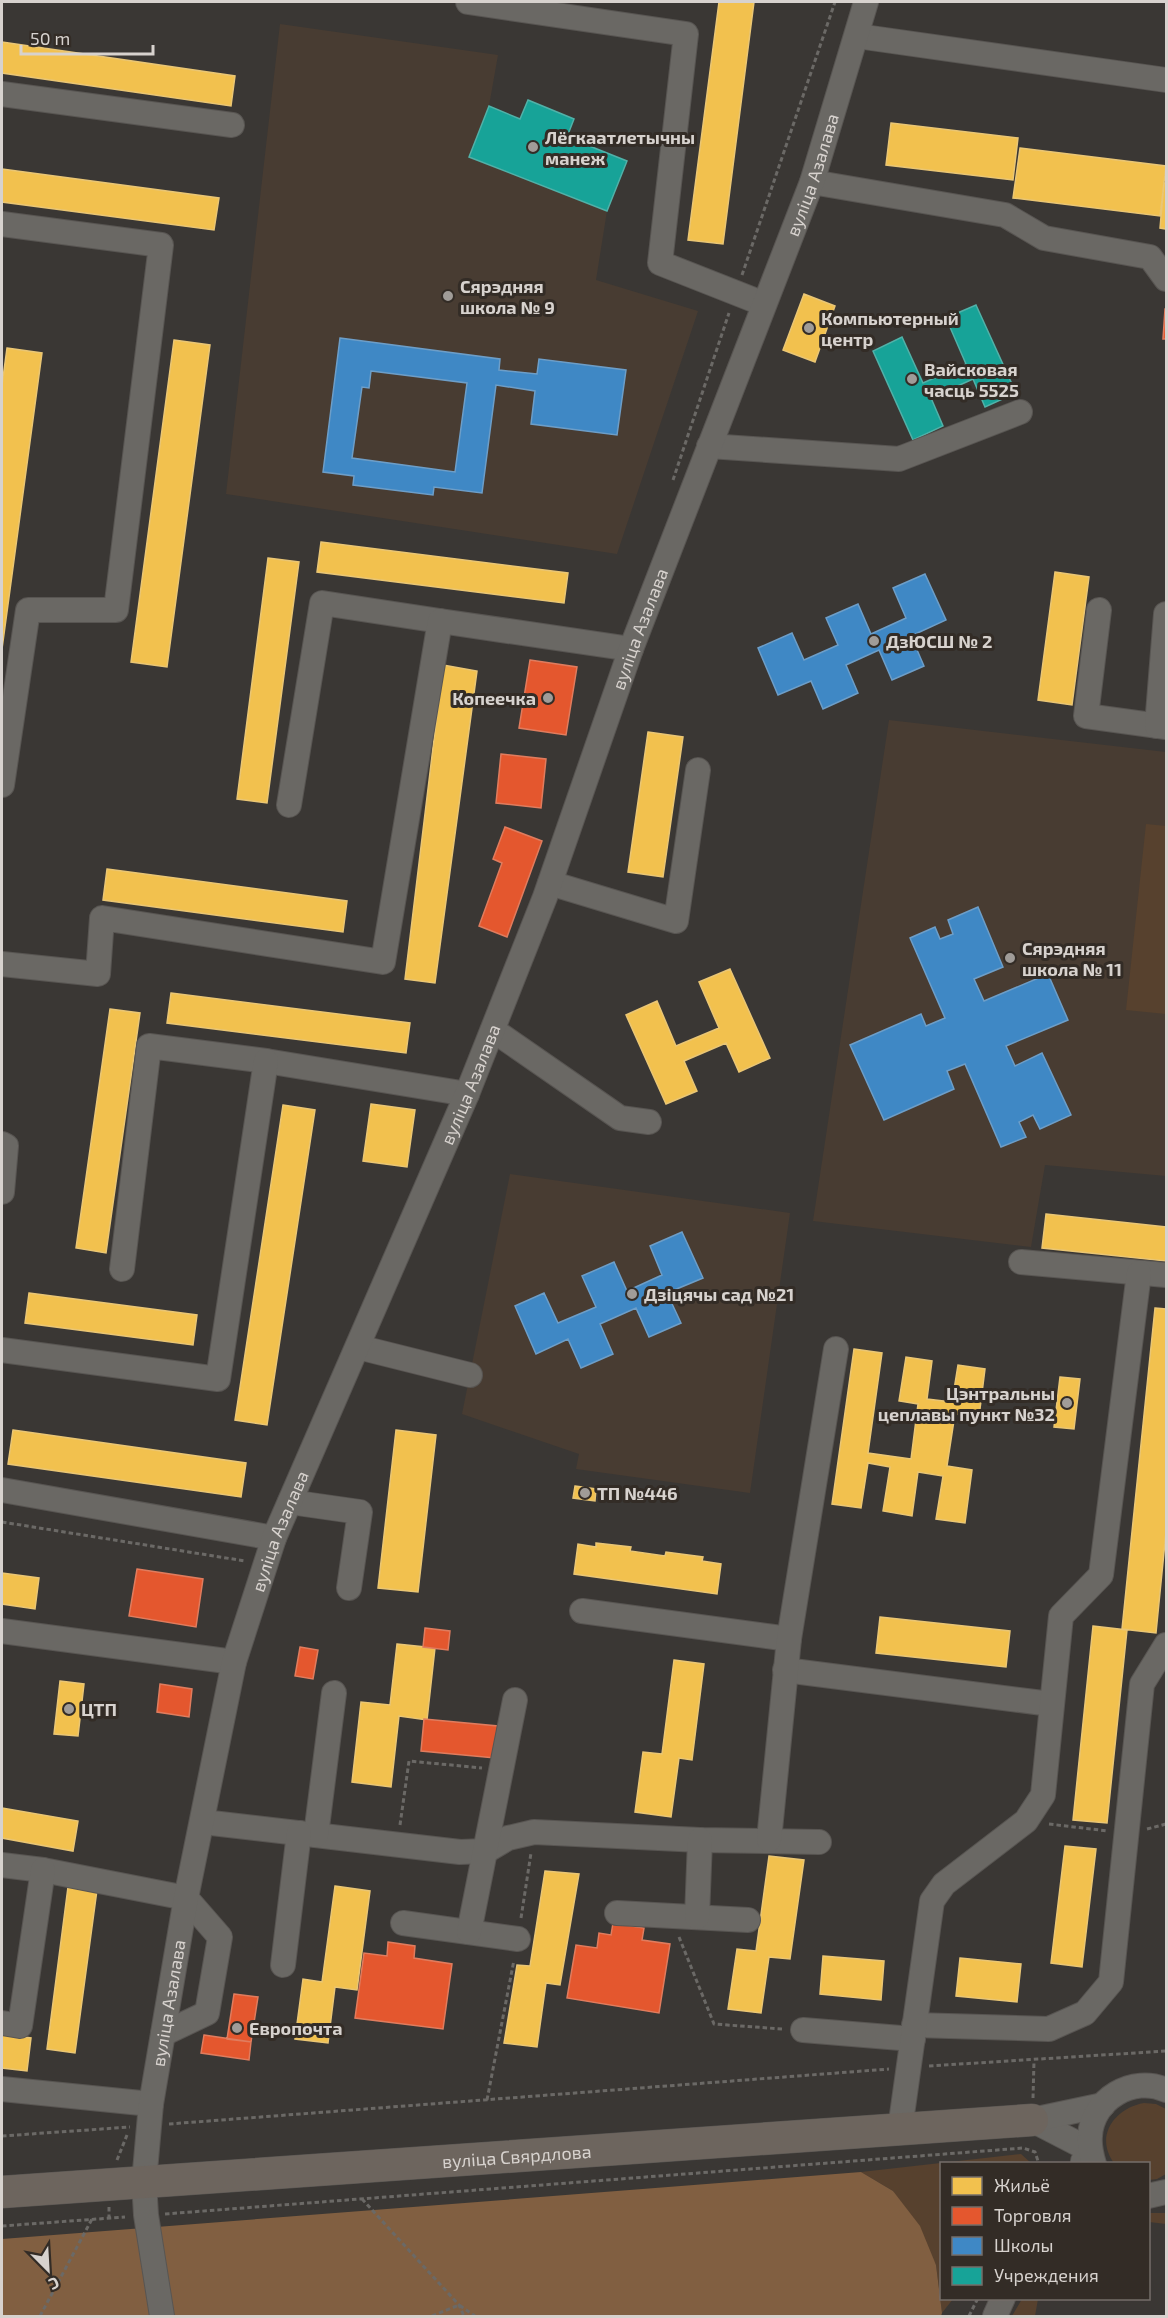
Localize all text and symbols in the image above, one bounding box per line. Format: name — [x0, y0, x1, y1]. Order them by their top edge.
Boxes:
scale bar — [21, 18, 153, 56]
text: 50 m — [30, 27, 70, 49]
street label: вуліца Азалава — [781, 111, 843, 239]
place label: Лёгкаатлетычны манеж — [545, 126, 695, 169]
marker: Лёгкаатлетычны манеж — [526, 140, 540, 154]
place label: Сярэдняя школа № 9 — [460, 275, 555, 318]
marker: Сярэдняя школа № 9 — [441, 289, 455, 303]
place label: Компьютерный центр — [821, 307, 959, 350]
marker: Компьютерный центр — [802, 321, 816, 335]
place label: Вайсковая часць 5525 — [924, 358, 1019, 401]
marker: Вайсковая часць 5525 — [905, 372, 919, 386]
street label: вуліца Азалава — [607, 565, 672, 693]
place label: ДзЮСШ № 2 — [886, 630, 992, 652]
marker: ДзЮСШ № 2 — [867, 634, 881, 648]
place label: Копеечка — [452, 687, 536, 709]
marker: Копеечка — [541, 691, 555, 705]
place label: Сярэдняя школа № 11 — [1022, 937, 1122, 980]
marker: Сярэдняя школа № 11 — [1003, 951, 1017, 965]
street label: вуліца Азалава — [435, 1021, 505, 1148]
place label: Дзіцячы сад №21 — [644, 1283, 794, 1305]
marker: Дзіцячы сад №21 — [625, 1287, 639, 1301]
place label: Цэнтральны цеплавы пункт №32 — [878, 1382, 1055, 1425]
marker: Цэнтральны цеплавы пункт №32 — [1060, 1396, 1074, 1410]
street label: вуліца Азалава — [246, 1467, 313, 1595]
place label: ТП №446 — [597, 1482, 678, 1504]
marker: ТП №446 — [578, 1486, 592, 1500]
place label: ЦТП — [81, 1698, 117, 1720]
marker: ЦТП — [62, 1702, 76, 1716]
street label: вуліца Азалава — [147, 1938, 190, 2068]
place label: Европочта — [249, 2017, 342, 2039]
marker: Европочта — [230, 2021, 244, 2035]
street label: вуліца Свярдлова — [441, 2140, 592, 2172]
legend — [940, 2162, 1150, 2300]
text: Жильё — [994, 2174, 1050, 2196]
text: Торговля — [994, 2204, 1072, 2226]
text: Школы — [994, 2234, 1054, 2256]
north arrow — [18, 2240, 78, 2300]
text: Учреждения — [994, 2264, 1099, 2286]
text: С — [46, 2274, 62, 2295]

